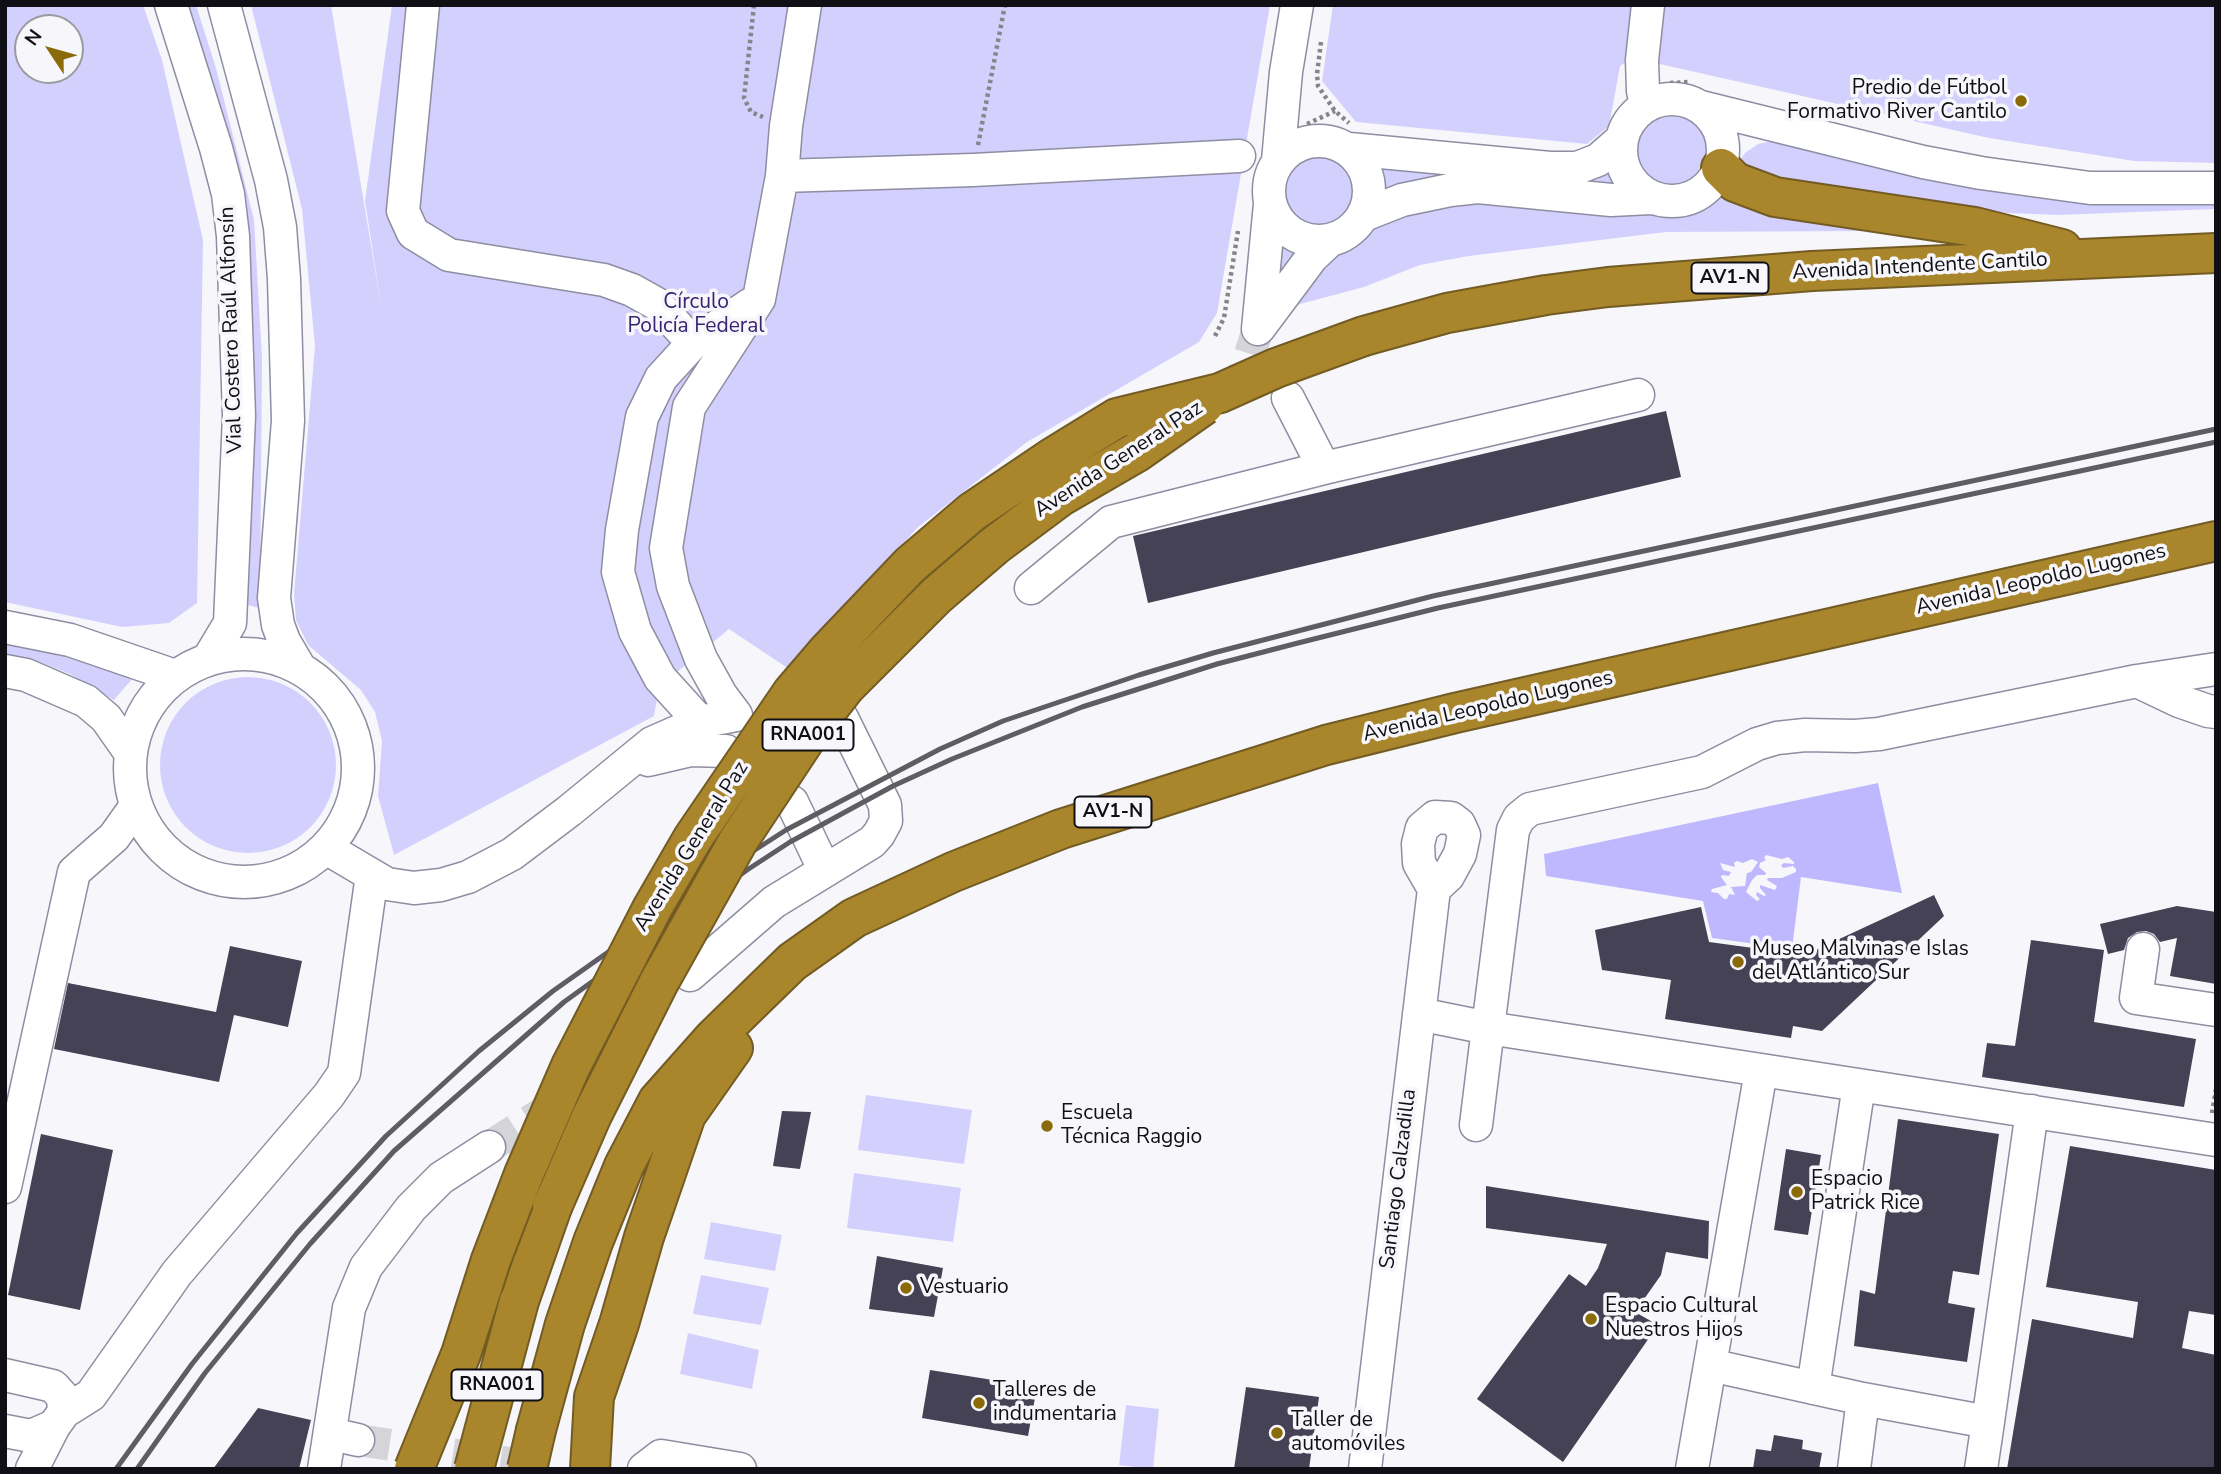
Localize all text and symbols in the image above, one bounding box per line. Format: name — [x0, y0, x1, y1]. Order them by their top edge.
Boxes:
north arrow — [14, 14, 84, 84]
text: N — [19, 24, 48, 51]
place label: Predio de Fútbol Formativo River Cantilo — [1787, 76, 2007, 126]
marker: Predio de Fútbol Formativo River Cantilo — [2013, 93, 2029, 109]
street label: Vial Costero Raúl Alfonsín — [215, 206, 249, 454]
street label: Avenida Intendente Cantilo — [1792, 248, 2048, 286]
road number: AV1-N — [1692, 262, 1768, 294]
park label: Círculo Policía Federal — [627, 290, 765, 340]
street label: Avenida General Paz — [1030, 396, 1208, 524]
street label: Avenida Leopoldo Lugones — [1914, 539, 2168, 621]
street label: Avenida Leopoldo Lugones — [1361, 666, 1615, 748]
road number: RNA001 — [762, 720, 854, 750]
street label: Avenida General Paz — [630, 757, 754, 937]
road number: AV1-N — [1074, 796, 1152, 828]
place label: Museo Malvinas e Islas del Atlántico Sur — [1752, 937, 1969, 987]
marker: Museo Malvinas e Islas del Atlántico Sur — [1730, 954, 1746, 970]
street label: Santiago Calzadilla — [1375, 1088, 1423, 1270]
place label: Escuela Técnica Raggio — [1061, 1101, 1202, 1151]
marker: Escuela Técnica Raggio — [1039, 1118, 1055, 1134]
place label: Espacio Patrick Rice — [1811, 1167, 1920, 1217]
marker: Espacio Patrick Rice — [1789, 1184, 1805, 1200]
place label: Vestuario — [920, 1275, 1009, 1301]
marker: Vestuario — [898, 1280, 914, 1296]
place label: Espacio Cultural Nuestros Hijos — [1605, 1294, 1758, 1344]
marker: Espacio Cultural Nuestros Hijos — [1583, 1311, 1599, 1327]
road number: RNA001 — [452, 1370, 542, 1400]
place label: Talleres de indumentaria — [993, 1378, 1117, 1428]
marker: Talleres de indumentaria — [971, 1395, 987, 1411]
place label: Taller de automóviles — [1291, 1408, 1405, 1458]
marker: Taller de automóviles — [1269, 1425, 1285, 1441]

